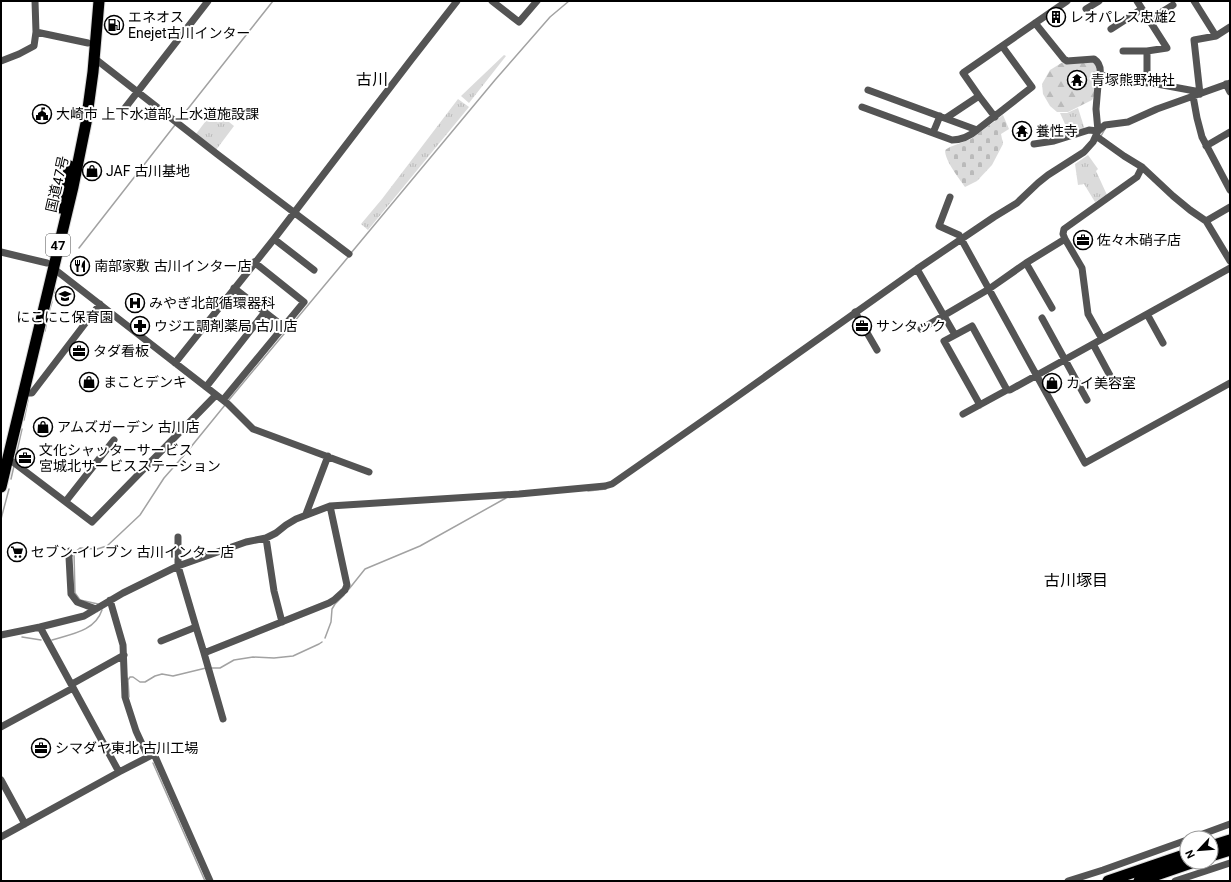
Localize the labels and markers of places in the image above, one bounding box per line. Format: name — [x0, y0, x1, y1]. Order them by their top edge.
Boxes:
building icon: レオパレス忠雄2 — [1045, 6, 1067, 28]
place label: エネオス Enejet古川インター — [128, 9, 250, 41]
place label: レオパレス忠雄2 — [1070, 9, 1176, 25]
fuel station icon: エネオス Enejet古川インター — [103, 14, 125, 36]
temple icon: 青塚熊野神社 — [1066, 69, 1088, 91]
place label: 青塚熊野神社 — [1091, 72, 1175, 88]
public building icon: 大崎市 上下水道部 上水道施設課 — [31, 103, 53, 125]
place label: 大崎市 上下水道部 上水道施設課 — [56, 106, 259, 122]
temple icon: 養性寺 — [1011, 120, 1033, 142]
place label: 養性寺 — [1036, 123, 1078, 139]
shop icon: JAF 古川基地 — [81, 160, 103, 182]
place label: JAF 古川基地 — [106, 163, 190, 179]
office icon: 佐々木硝子店 — [1072, 229, 1094, 251]
place label: 佐々木硝子店 — [1097, 232, 1181, 248]
restaurant icon: 南部家敷 古川インター店 — [69, 255, 91, 277]
place label: 南部家敷 古川インター店 — [94, 258, 251, 274]
school or university icon: にこにこ保育園 — [54, 285, 76, 307]
hospital icon: みやぎ北部循環器科 — [124, 292, 146, 314]
place label: みやぎ北部循環器科 — [149, 295, 275, 311]
place label: にこにこ保育園 — [16, 309, 114, 325]
pharmacy icon: ウジエ調剤薬局 古川店 — [129, 315, 151, 337]
office icon: サンタック — [851, 315, 873, 337]
place label: ウジエ調剤薬局 古川店 — [154, 318, 297, 334]
place label: サンタック — [876, 318, 946, 334]
office icon: タダ看板 — [68, 340, 90, 362]
place label: タダ看板 — [93, 343, 149, 359]
shop icon: まことデンキ — [78, 371, 100, 393]
shop icon: カイ美容室 — [1041, 372, 1063, 394]
place label: まことデンキ — [103, 374, 187, 390]
place label: カイ美容室 — [1066, 375, 1136, 391]
shop icon: アムズガーデン 古川店 — [32, 416, 54, 438]
place label: アムズガーデン 古川店 — [57, 419, 200, 435]
place label: 文化シャッターサービス 宮城北サービスステーション — [39, 442, 221, 474]
office icon: 文化シャッターサービス 宮城北サービスステーション — [14, 447, 36, 469]
supermarket icon: セブン-イレブン 古川インター店 — [6, 541, 28, 563]
place label: セブン-イレブン 古川インター店 — [31, 544, 234, 560]
office icon: シマダヤ東北 古川工場 — [30, 737, 52, 759]
place label: シマダヤ東北 古川工場 — [55, 740, 198, 756]

